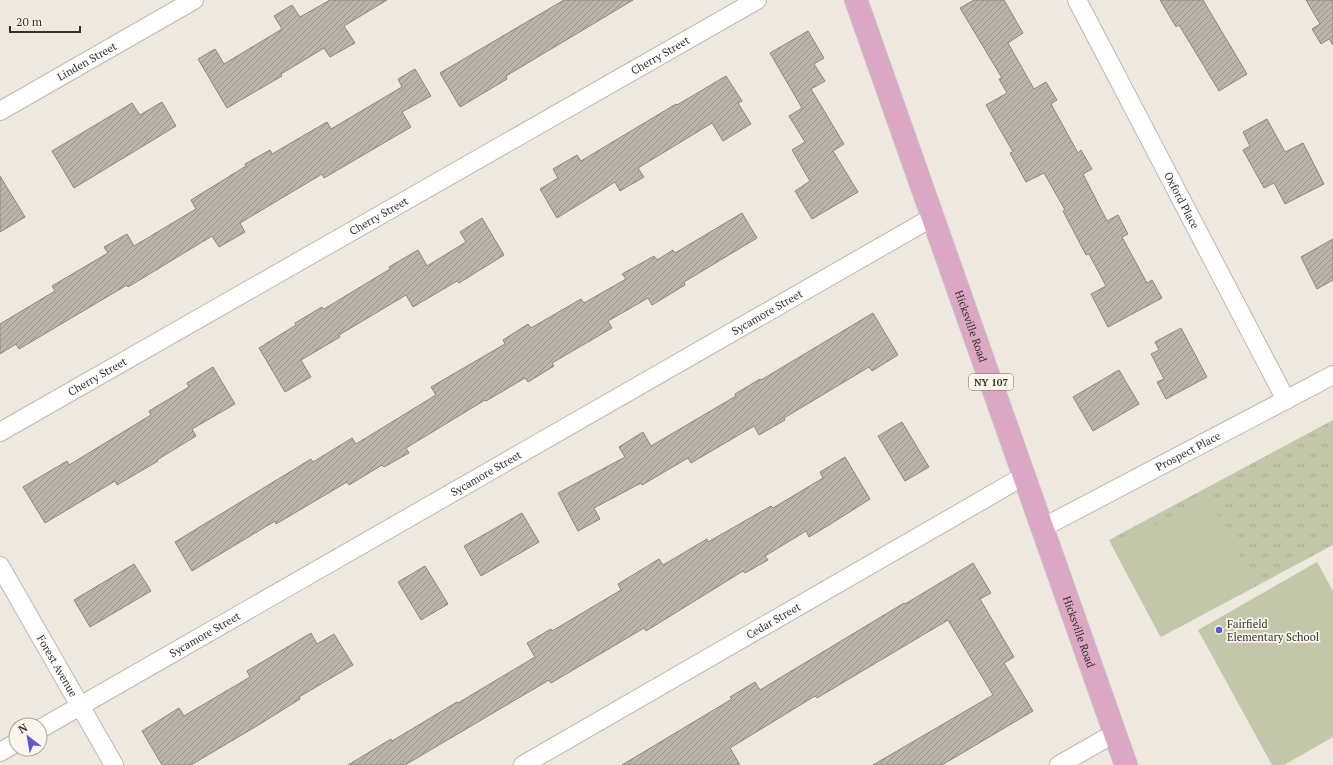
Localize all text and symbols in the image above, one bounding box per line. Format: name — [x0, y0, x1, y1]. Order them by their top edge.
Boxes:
scale bar — [10, 8, 80, 34]
text: 20 m — [16, 14, 43, 29]
street label: Cherry Street — [628, 33, 692, 78]
street label: Linden Street — [55, 39, 119, 84]
street label: Oxford Place — [1161, 169, 1202, 232]
street label: Cherry Street — [347, 194, 411, 238]
street label: Sycamore Street — [729, 286, 805, 338]
street label: Hicksville Road — [952, 288, 990, 364]
street label: Cherry Street — [65, 354, 129, 399]
road number: NY 107 — [969, 374, 1013, 390]
street label: Prospect Place — [1153, 428, 1223, 474]
street label: Sycamore Street — [448, 448, 524, 499]
street label: Hicksville Road — [1060, 594, 1098, 670]
street label: Cedar Street — [744, 599, 803, 642]
street label: Sycamore Street — [167, 609, 243, 660]
place label: Fairfield Elementary School — [1227, 617, 1319, 644]
marker: Fairfield Elementary School — [1214, 625, 1224, 635]
street label: Forest Avenue — [34, 632, 81, 700]
north arrow — [8, 717, 48, 757]
text: N — [16, 720, 31, 737]

